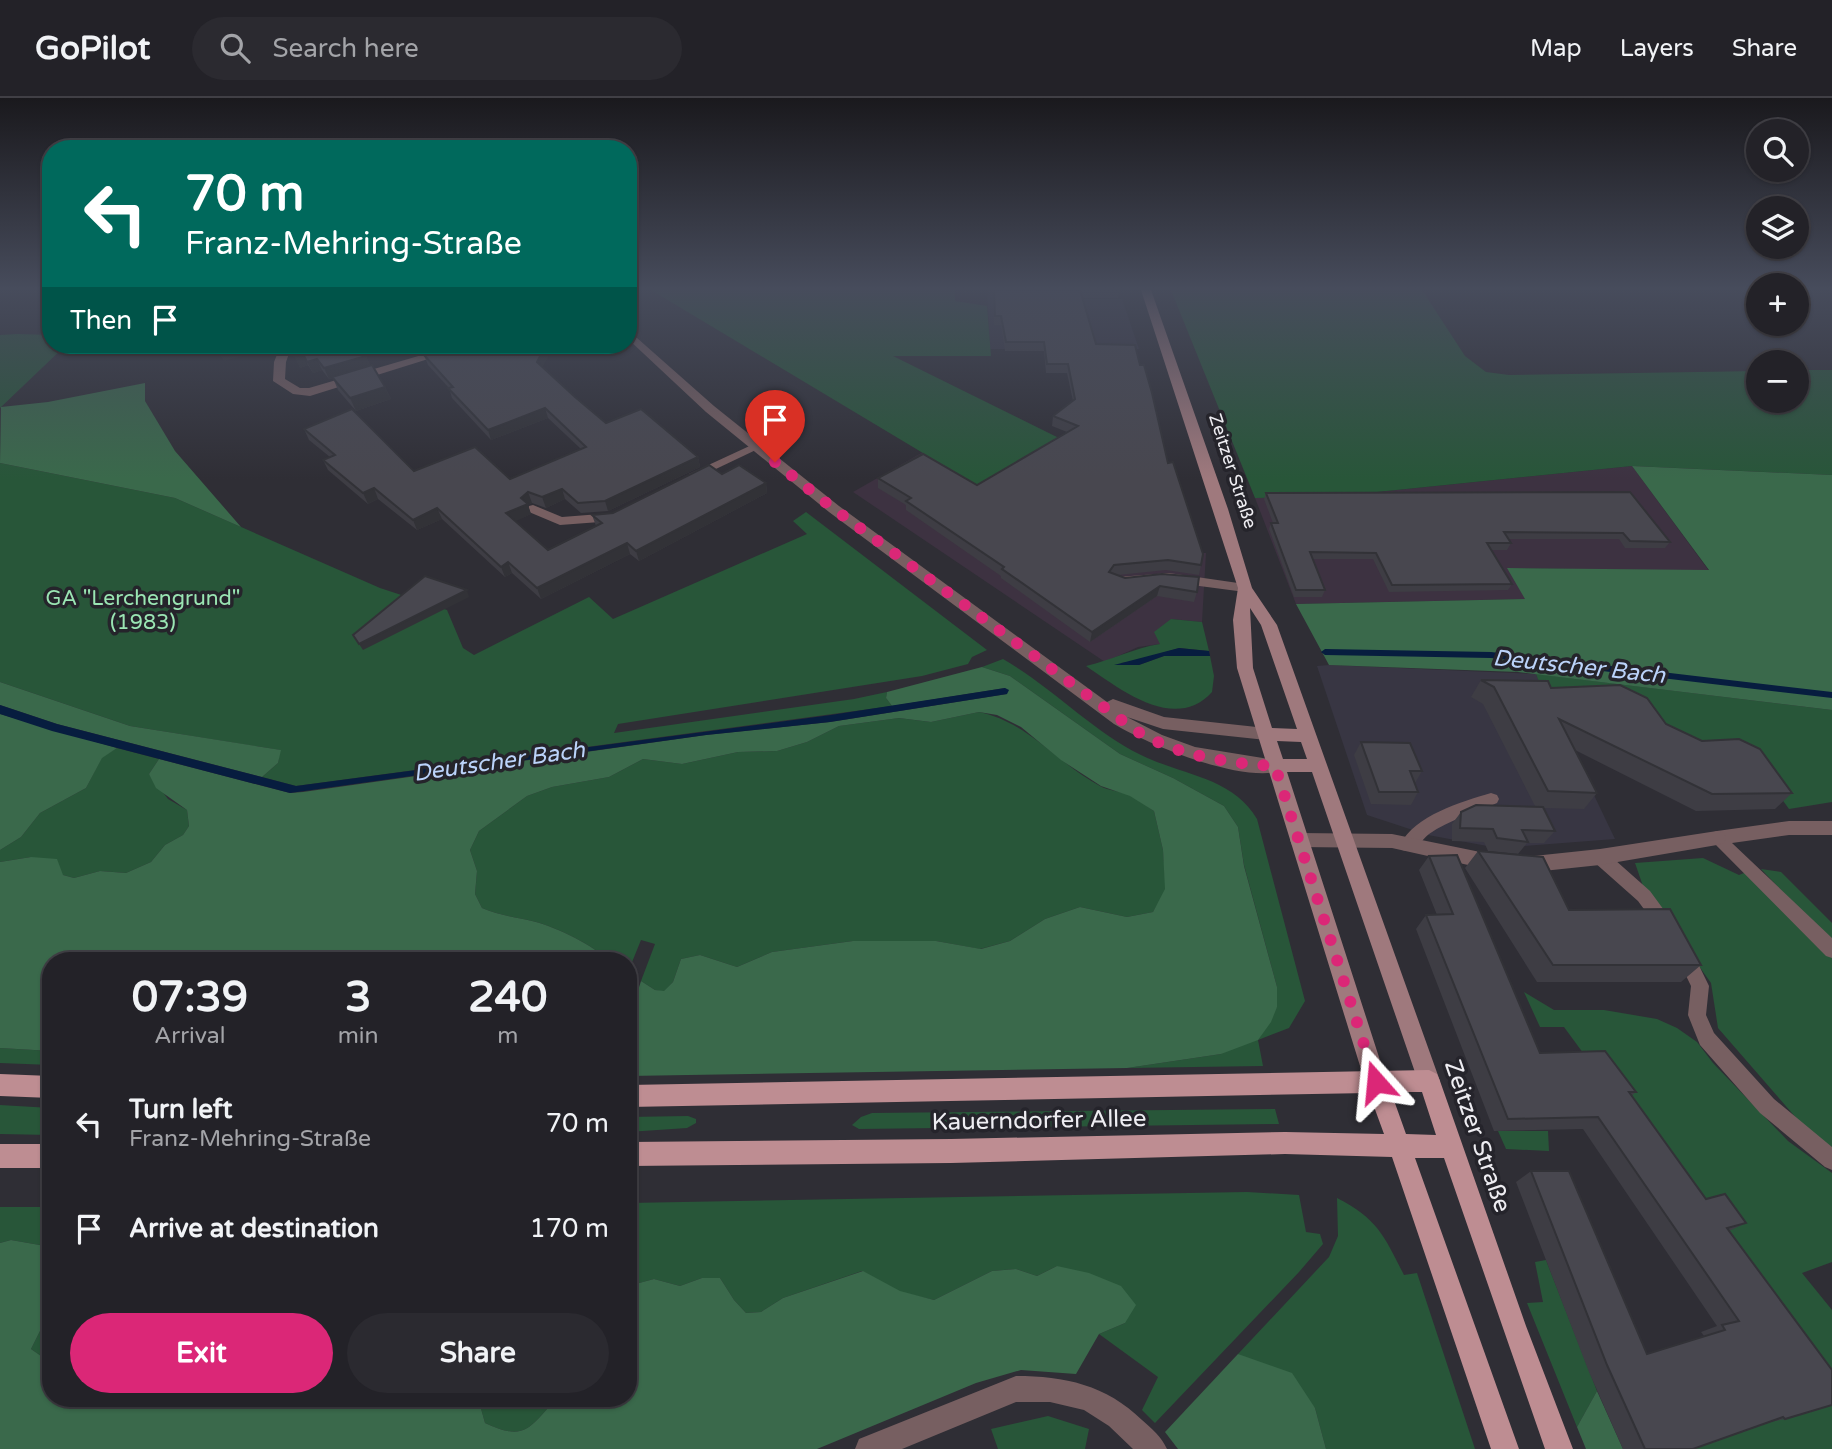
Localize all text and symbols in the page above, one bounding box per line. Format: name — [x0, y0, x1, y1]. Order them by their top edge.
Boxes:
search box — [192, 17, 682, 80]
text: GoPilot — [35, 29, 150, 68]
icon: search — [216, 29, 254, 67]
text: Search here — [272, 33, 419, 64]
text: Map — [1530, 34, 1582, 63]
text: Layers — [1620, 34, 1694, 63]
text: Share — [1732, 34, 1797, 63]
map controls — [1746, 119, 1809, 413]
button: search — [1746, 119, 1809, 182]
text: 70 m — [185, 165, 304, 224]
icon: left — [70, 168, 161, 259]
button: layers — [1746, 196, 1809, 259]
text: Franz-Mehring-Straße — [185, 225, 522, 263]
button: + — [1746, 273, 1809, 336]
icon: arrive — [146, 301, 184, 339]
text: Then — [70, 305, 132, 336]
button: − — [1746, 350, 1809, 413]
pin — [745, 390, 805, 462]
icon: arrive — [756, 401, 794, 439]
street label: Zeitzer Straße — [1204, 411, 1262, 531]
park label: GA "Lerchengrund" (1983) — [46, 586, 240, 635]
water label: Deutscher Bach — [1491, 644, 1667, 690]
water label: Deutscher Bach — [412, 736, 588, 788]
text: 07:39 — [132, 972, 248, 1023]
text: 3 — [345, 972, 371, 1023]
text: 240 — [468, 972, 547, 1023]
text: Arrival — [154, 1022, 225, 1050]
text: min — [338, 1022, 379, 1050]
text: m — [497, 1022, 518, 1050]
position arrow — [1339, 1045, 1413, 1119]
street label: Zeitzer Straße — [1438, 1056, 1517, 1216]
text: Turn left — [129, 1094, 232, 1125]
street label: Kauerndorfer Allee — [931, 1104, 1147, 1137]
icon: left — [70, 1105, 108, 1143]
text: 70 m — [546, 1108, 609, 1139]
text: Franz-Mehring-Straße — [129, 1125, 371, 1153]
icon: arrive — [70, 1210, 108, 1248]
text: Arrive at destination — [129, 1213, 379, 1244]
text: 170 m — [529, 1213, 609, 1244]
button: Exit — [70, 1313, 333, 1393]
button: Share — [347, 1313, 609, 1393]

